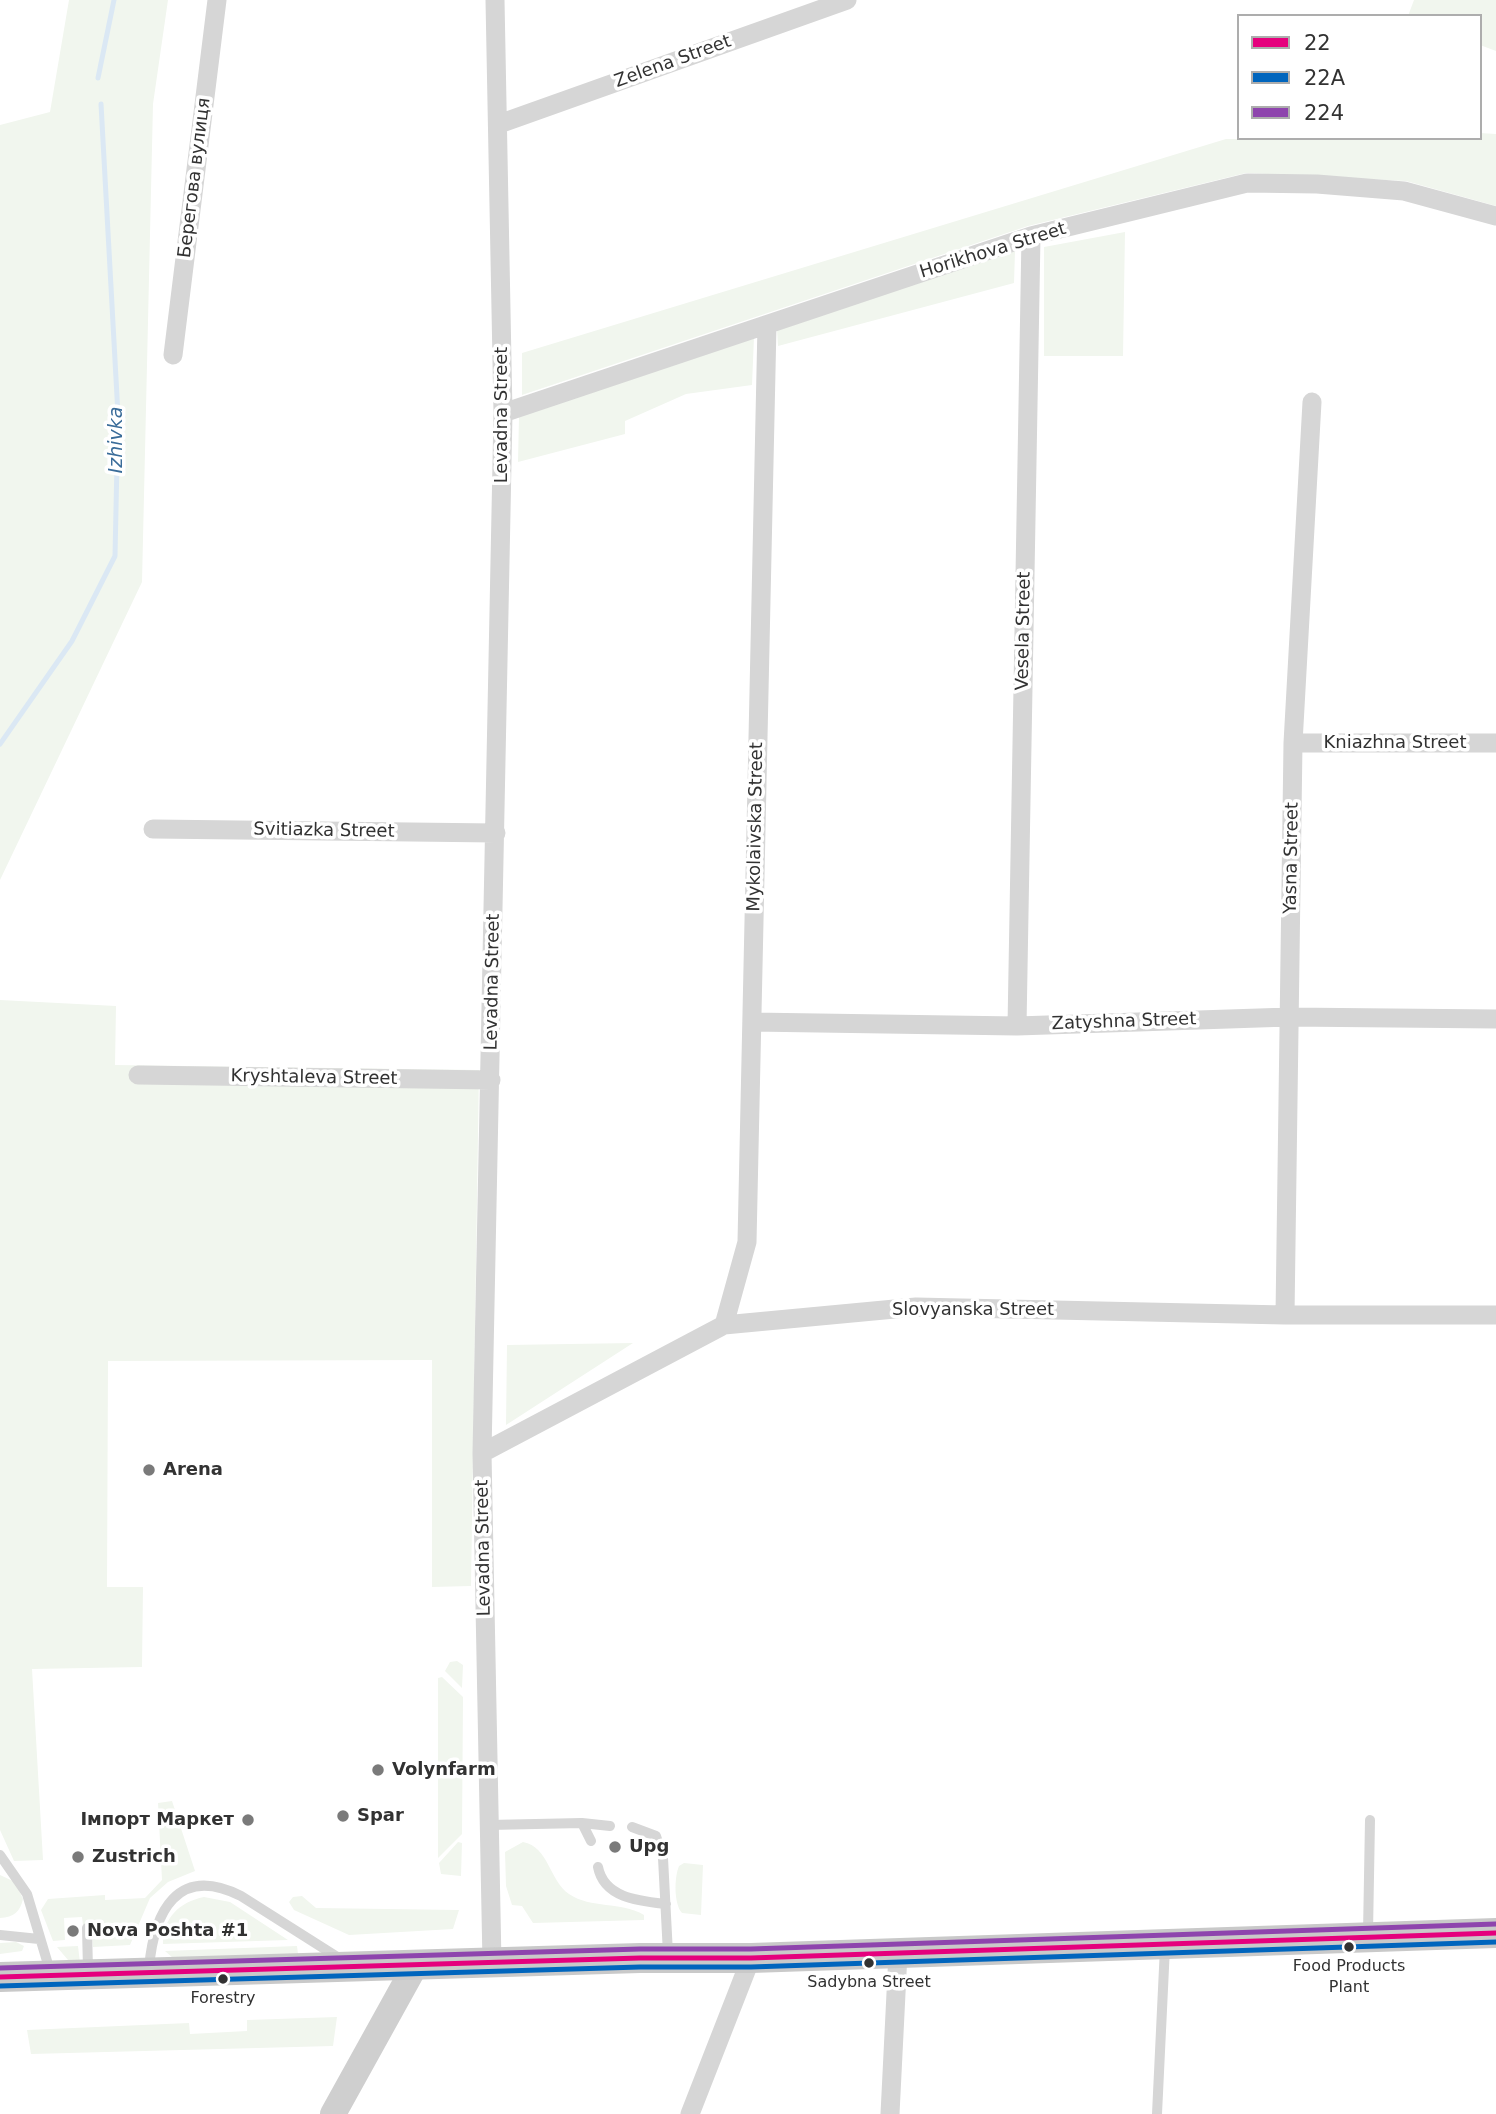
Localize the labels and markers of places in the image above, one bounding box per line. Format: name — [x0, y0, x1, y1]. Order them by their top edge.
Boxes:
place label: Arena — [163, 1459, 223, 1481]
marker: Arena — [141, 1462, 157, 1478]
place label: Volynfarm — [392, 1759, 496, 1781]
marker: Volynfarm — [370, 1762, 386, 1778]
place label: Spar — [357, 1805, 404, 1827]
marker: Spar — [335, 1808, 351, 1824]
place label: Імпорт Маркет — [80, 1809, 234, 1831]
marker: Імпорт Маркет — [240, 1812, 256, 1828]
place label: Upg — [629, 1836, 669, 1858]
marker: Upg — [607, 1839, 623, 1855]
place label: Zustrich — [92, 1846, 176, 1868]
marker: Zustrich — [70, 1849, 86, 1865]
place label: Nova Poshta #1 — [87, 1920, 248, 1942]
marker: Nova Poshta #1 — [65, 1923, 81, 1939]
marker: Food Products Plant — [1342, 1940, 1356, 1954]
marker: Sadybna Street — [862, 1956, 876, 1970]
place label: Food Products Plant — [1293, 1957, 1405, 1995]
marker: Forestry — [216, 1972, 230, 1986]
place label: Sadybna Street — [807, 1973, 931, 1993]
place label: Forestry — [190, 1989, 256, 2009]

